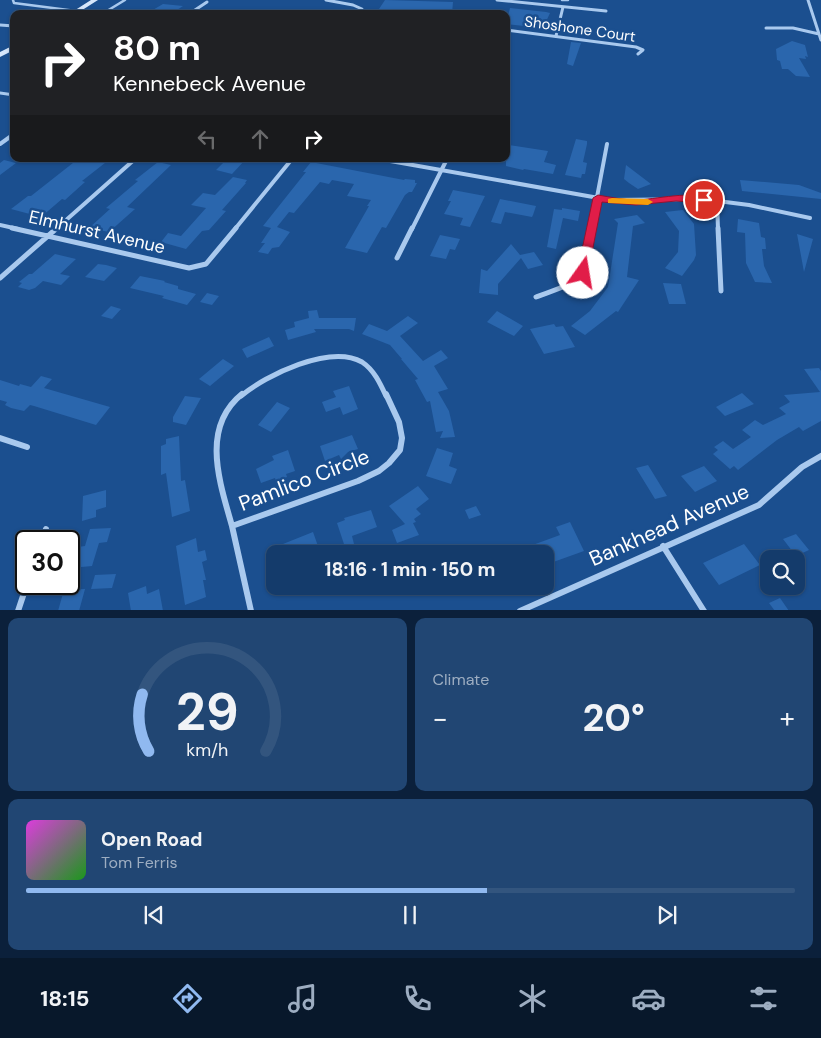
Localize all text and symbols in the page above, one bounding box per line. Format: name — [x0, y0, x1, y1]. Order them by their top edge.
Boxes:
street label: Shoshone Court — [523, 11, 637, 47]
text: 80 m — [113, 25, 201, 71]
icon: right — [30, 30, 95, 95]
text: Kennebeck Avenue — [113, 69, 306, 98]
icon: left — [193, 125, 221, 153]
icon: ahead — [246, 125, 274, 153]
icon: right — [299, 125, 327, 153]
pin — [683, 179, 725, 221]
icon: arrive — [690, 186, 718, 214]
street label: Elmhurst Avenue — [26, 205, 168, 259]
position arrow — [556, 246, 608, 298]
street label: Pamlico Circle — [235, 442, 373, 518]
street label: Bankhead Avenue — [585, 477, 753, 573]
speed limit sign: 30 — [15, 530, 80, 595]
map controls — [760, 550, 805, 595]
button: search — [760, 550, 805, 595]
text: 18:16 · 1 min · 150 m — [325, 557, 495, 582]
text: Climate — [433, 669, 489, 690]
text: 29 — [176, 678, 239, 746]
text: 20° — [583, 693, 645, 743]
text: − — [433, 700, 448, 737]
text: + — [780, 700, 795, 737]
text: km/h — [186, 738, 228, 762]
text: Open Road — [101, 827, 203, 852]
text: Tom Ferris — [101, 852, 178, 873]
icon: previous — [140, 901, 168, 929]
icon: pause — [396, 901, 424, 929]
icon: next — [653, 901, 681, 929]
icon: directions — [170, 981, 205, 1016]
icon: music — [285, 981, 320, 1016]
icon: phone — [400, 981, 435, 1016]
icon: climate — [515, 981, 550, 1016]
icon: car — [631, 981, 666, 1016]
icon: filters — [746, 981, 781, 1016]
text: 18:15 — [40, 984, 89, 1013]

